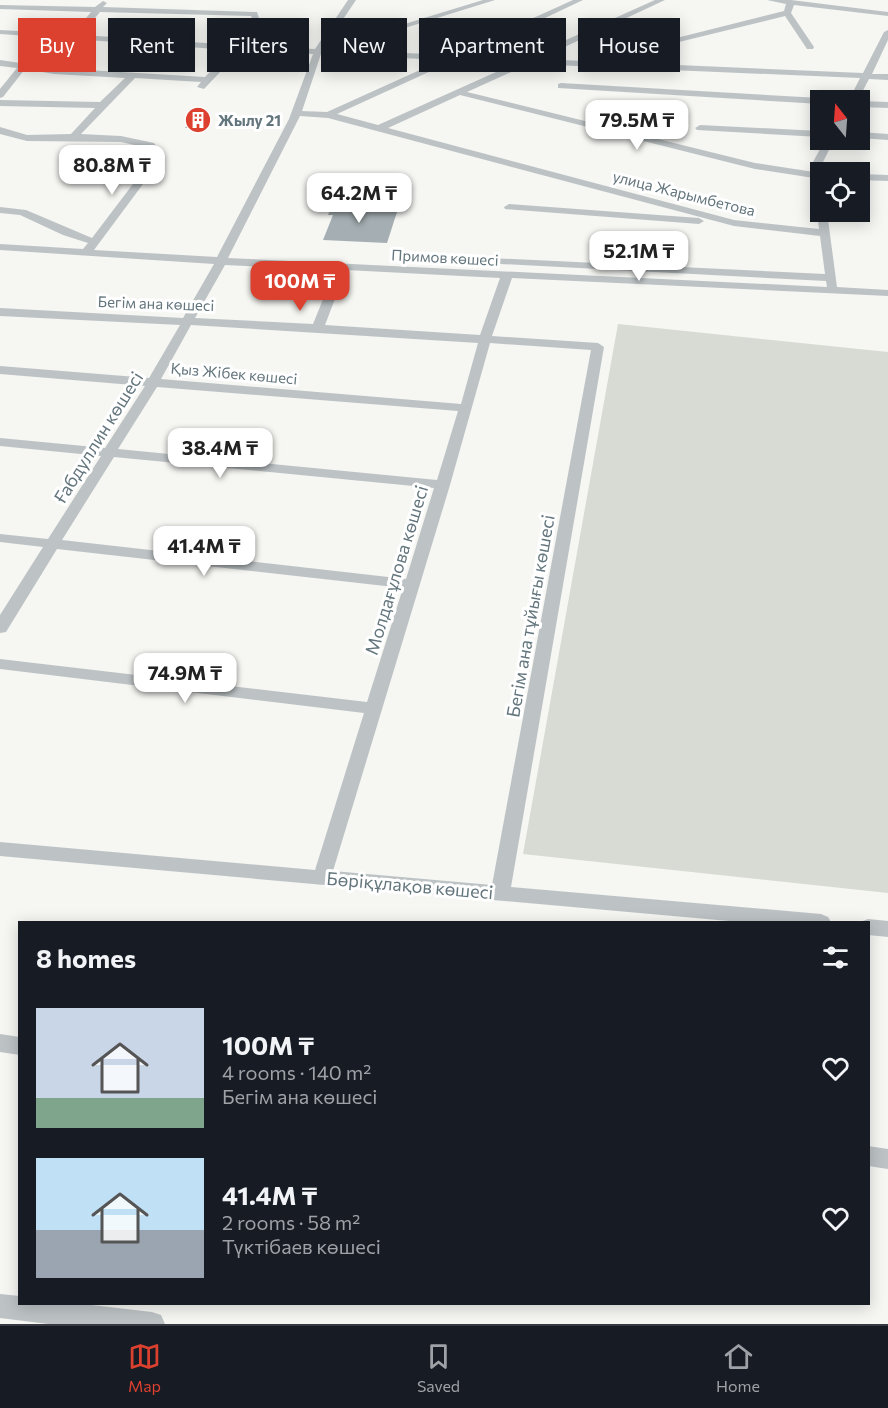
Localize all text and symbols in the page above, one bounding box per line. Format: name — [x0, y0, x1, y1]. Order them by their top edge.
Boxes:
chip: Buy — [18, 18, 96, 72]
chip: Rent — [108, 18, 195, 72]
chip: Filters — [207, 18, 309, 72]
chip: New — [321, 18, 407, 72]
chip: Apartment — [419, 18, 566, 72]
chip: House — [578, 18, 680, 72]
north arrow — [810, 90, 870, 150]
map controls — [810, 90, 870, 222]
pin: 79.5M ₸ — [582, 100, 692, 151]
building icon: Жылу 21 — [183, 105, 213, 135]
text: 79.5M ₸ — [599, 107, 675, 131]
place label: Жылу 21 — [218, 111, 281, 129]
pin: 80.8M ₸ — [57, 145, 167, 196]
text: 80.8M ₸ — [73, 152, 151, 176]
button: locate — [810, 162, 870, 222]
street label: улица Жарымбетова — [611, 167, 757, 219]
pin: 64.2M ₸ — [304, 173, 414, 224]
text: 64.2M ₸ — [321, 180, 397, 204]
pin: 52.1M ₸ — [584, 231, 694, 282]
text: 52.1M ₸ — [603, 238, 675, 262]
street label: Примов көшесі — [391, 245, 499, 269]
pin: 100M ₸ — [251, 261, 349, 312]
text: 100M ₸ — [265, 268, 336, 292]
street label: Бегім ана көшесі — [97, 292, 215, 314]
street label: Қыз Жібек көшесі — [170, 358, 298, 388]
street label: Ғабдуллин көшесі — [49, 367, 147, 507]
pin: 38.4M ₸ — [165, 428, 275, 479]
text: 38.4M ₸ — [182, 435, 258, 459]
street label: Молдағұлова көшесі — [360, 483, 432, 657]
street label: Бегім ана тұйығы көшесі — [501, 513, 559, 719]
pin: 41.4M ₸ — [149, 526, 259, 577]
text: 41.4M ₸ — [167, 533, 241, 557]
pin: 74.9M ₸ — [130, 653, 240, 704]
text: 74.9M ₸ — [148, 660, 222, 684]
street label: Бөріқұлақов көшесі — [326, 867, 494, 903]
icon: filters — [819, 941, 852, 974]
text: 8 homes — [36, 942, 136, 973]
text: 100M ₸ — [222, 1029, 314, 1060]
icon: home — [84, 1032, 156, 1104]
icon: heart — [819, 1052, 852, 1085]
text: 4 rooms · 140 m² — [222, 1060, 371, 1084]
text: Бегім ана көшесі — [222, 1084, 377, 1108]
text: 41.4M ₸ — [222, 1179, 318, 1210]
icon: home — [84, 1182, 156, 1254]
icon: heart — [819, 1202, 852, 1235]
text: 2 rooms · 58 m² — [222, 1210, 360, 1234]
text: Түктібаев көшесі — [222, 1234, 381, 1258]
tab: Map — [128, 1340, 161, 1395]
tab: Saved — [417, 1340, 460, 1395]
tab: Home — [716, 1340, 760, 1395]

